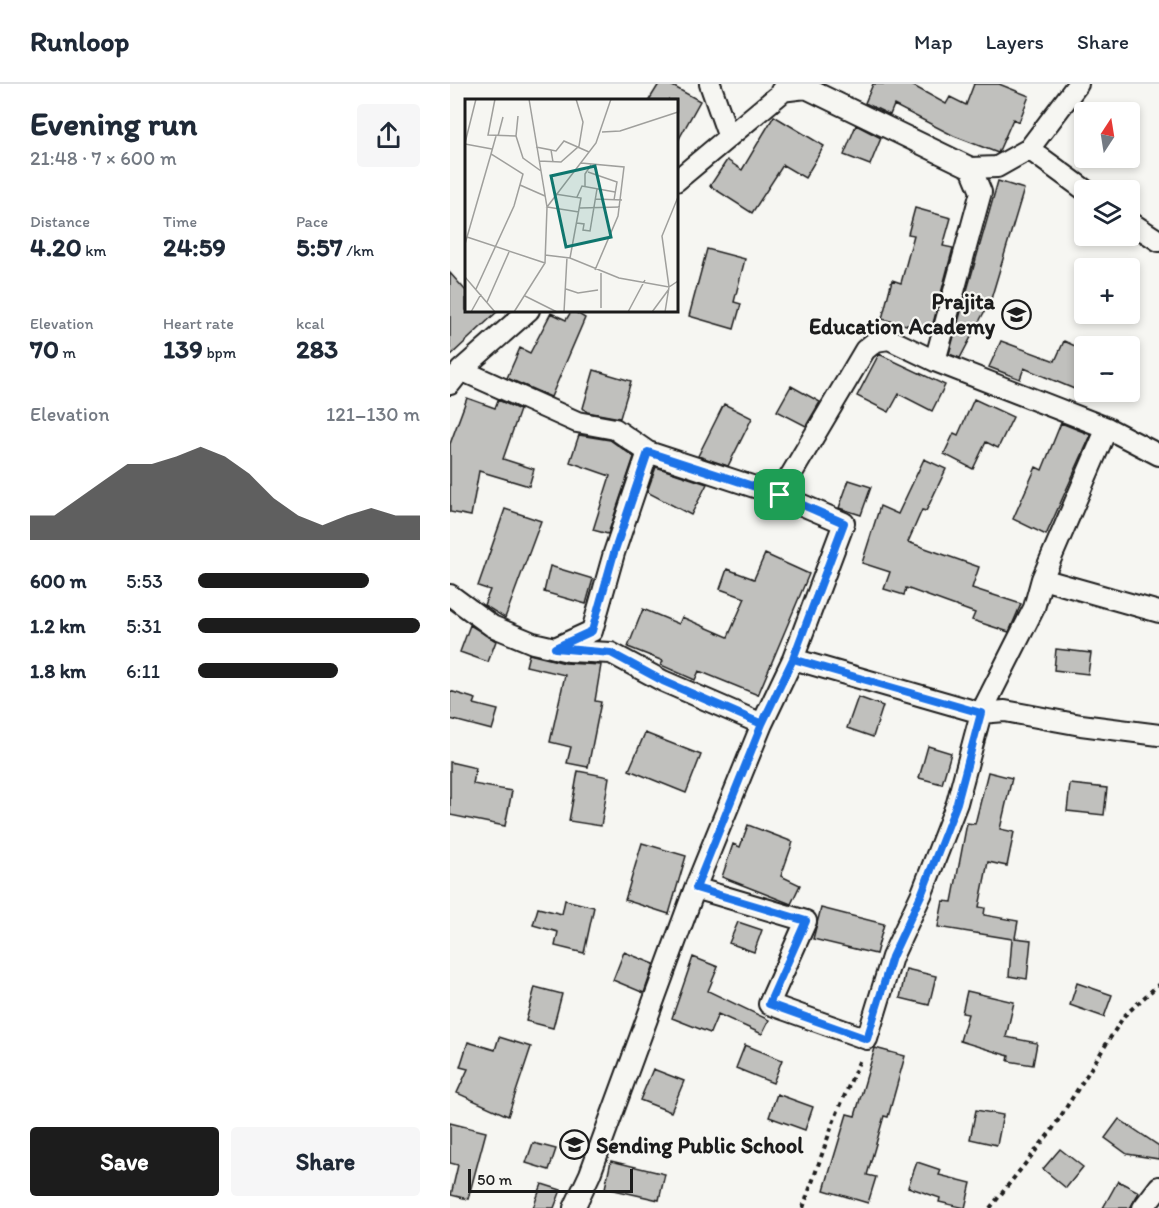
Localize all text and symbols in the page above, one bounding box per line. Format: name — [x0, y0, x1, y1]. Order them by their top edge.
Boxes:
text: Runloop — [30, 24, 129, 58]
text: Map — [914, 29, 953, 54]
text: Layers — [986, 29, 1044, 54]
text: Share — [1077, 29, 1129, 54]
inset map — [465, 99, 678, 312]
north arrow — [1074, 102, 1140, 168]
map controls — [1074, 102, 1140, 402]
text: Evening run — [30, 104, 197, 143]
button: share — [357, 104, 420, 167]
text: 21:48 · 7 × 600 m — [30, 146, 177, 170]
button: layers — [1074, 180, 1140, 246]
text: Distance — [30, 212, 90, 231]
text: Time — [163, 212, 197, 231]
text: Pace — [296, 212, 328, 231]
text: 4.20 — [30, 231, 82, 263]
text: 24:59 — [163, 231, 226, 263]
text: 5:57 — [296, 231, 343, 263]
text: km — [82, 241, 106, 260]
text: /km — [343, 241, 374, 260]
button: + — [1074, 258, 1140, 324]
place label: Prajita Education Academy — [809, 288, 996, 340]
school or university icon: Prajita Education Academy — [1000, 298, 1032, 330]
text: Elevation — [30, 314, 94, 333]
text: Heart rate — [163, 314, 234, 333]
text: kcal — [296, 314, 324, 333]
text: 70 — [30, 333, 59, 365]
text: 139 — [163, 333, 203, 365]
text: 283 — [296, 333, 338, 365]
button: − — [1074, 336, 1140, 402]
text: m — [59, 343, 76, 362]
text: bpm — [203, 343, 236, 362]
text: Elevation — [30, 402, 109, 426]
text: 121–130 m — [326, 402, 420, 426]
pin — [754, 469, 805, 520]
icon: arrive — [763, 478, 796, 511]
text: 600 m — [30, 569, 87, 593]
text: 5:53 — [126, 569, 163, 593]
text: 1.2 km — [30, 614, 86, 638]
text: 5:31 — [126, 614, 162, 638]
text: 1.8 km — [30, 659, 86, 683]
text: 6:11 — [126, 659, 160, 683]
button: Save — [30, 1127, 219, 1196]
button: Share — [231, 1127, 420, 1196]
school or university icon: Sending Public School — [559, 1129, 591, 1161]
place label: Sending Public School — [596, 1132, 804, 1159]
scale bar — [468, 1166, 633, 1194]
text: 50 m — [477, 1170, 512, 1189]

